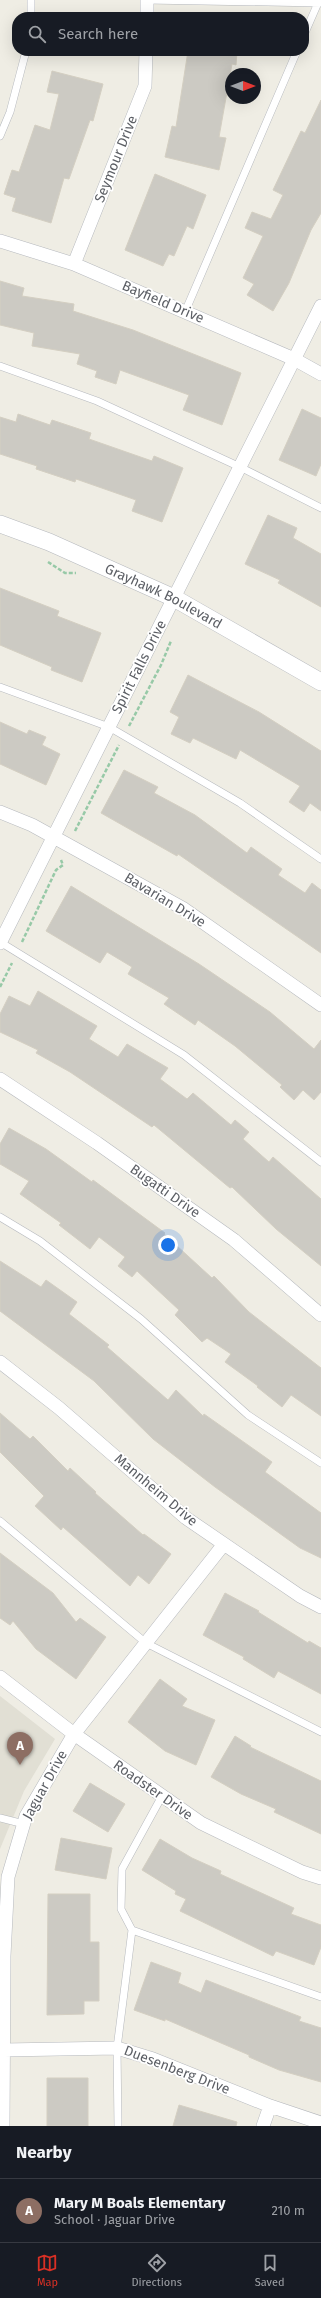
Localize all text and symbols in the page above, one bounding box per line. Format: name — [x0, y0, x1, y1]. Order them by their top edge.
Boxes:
search box — [12, 12, 309, 56]
icon: search — [26, 23, 48, 45]
text: Search here — [58, 25, 138, 43]
north arrow — [225, 68, 261, 104]
street label: Seymour Drive — [91, 113, 141, 205]
street label: Bayfield Drive — [119, 277, 207, 327]
street label: Grayhawk Boulevard — [102, 560, 225, 632]
street label: Spirit Falls Drive — [108, 617, 170, 717]
street label: Bavarian Drive — [121, 869, 209, 931]
street label: Bugatti Drive — [127, 1161, 203, 1221]
your location — [158, 1235, 178, 1255]
street label: Mannheim Drive — [111, 1450, 201, 1530]
pin: A — [7, 1732, 33, 1765]
street label: Jaguar Drive — [19, 1747, 71, 1823]
street label: Roadster Drive — [110, 1756, 196, 1824]
street label: Duesenberg Drive — [122, 2042, 232, 2098]
text: Nearby — [16, 2142, 71, 2163]
text: Mary M Boals Elementary — [54, 2194, 226, 2212]
text: A — [25, 2203, 33, 2218]
text: 210 m — [271, 2203, 305, 2218]
text: School · Jaguar Drive — [54, 2212, 175, 2227]
tab: Map — [36, 2252, 58, 2289]
tab: Directions — [131, 2252, 182, 2289]
tab: Saved — [255, 2252, 285, 2289]

